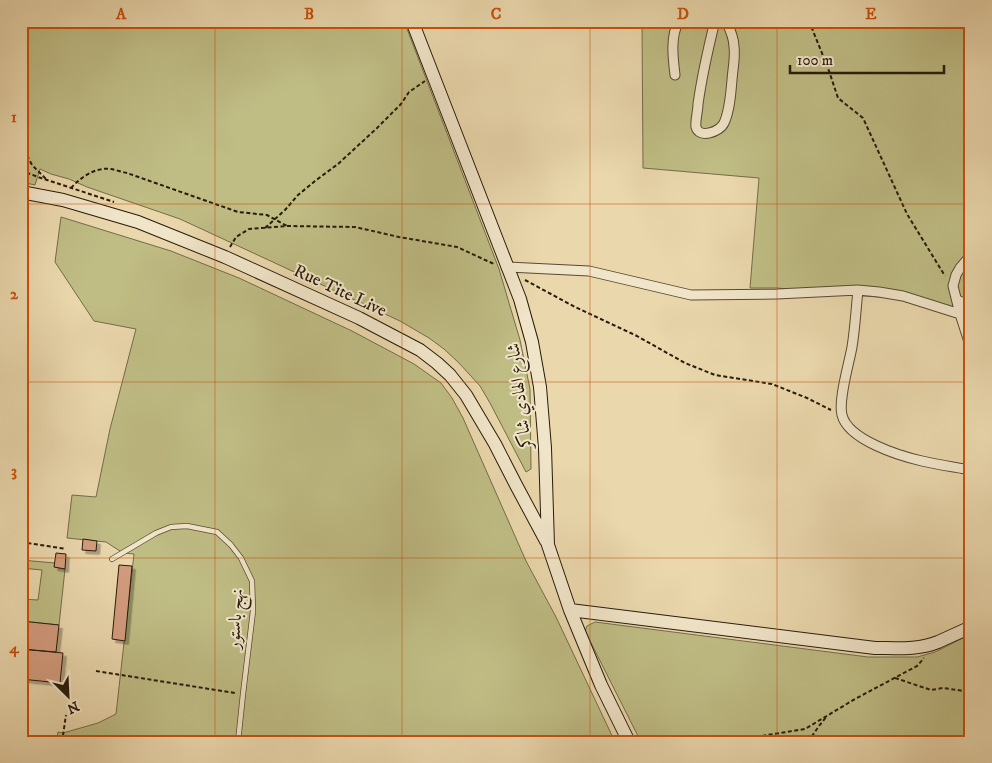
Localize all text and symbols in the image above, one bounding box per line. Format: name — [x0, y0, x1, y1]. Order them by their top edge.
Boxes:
text: A — [115, 4, 127, 24]
text: B — [304, 4, 314, 24]
text: C — [491, 4, 501, 24]
text: D — [677, 4, 689, 24]
text: E — [865, 4, 877, 24]
scale bar — [790, 42, 943, 74]
text: 100 m — [797, 51, 833, 70]
text: 1 — [11, 107, 17, 127]
street label: Rue Tite Live — [290, 260, 390, 322]
text: 2 — [10, 284, 19, 304]
street label: شارع الهادي شاكر — [503, 341, 541, 452]
text: 3 — [11, 461, 17, 481]
street label: نهج باستور — [223, 588, 253, 652]
text: 4 — [8, 638, 19, 658]
north arrow — [42, 670, 92, 720]
text: N — [64, 696, 82, 718]

